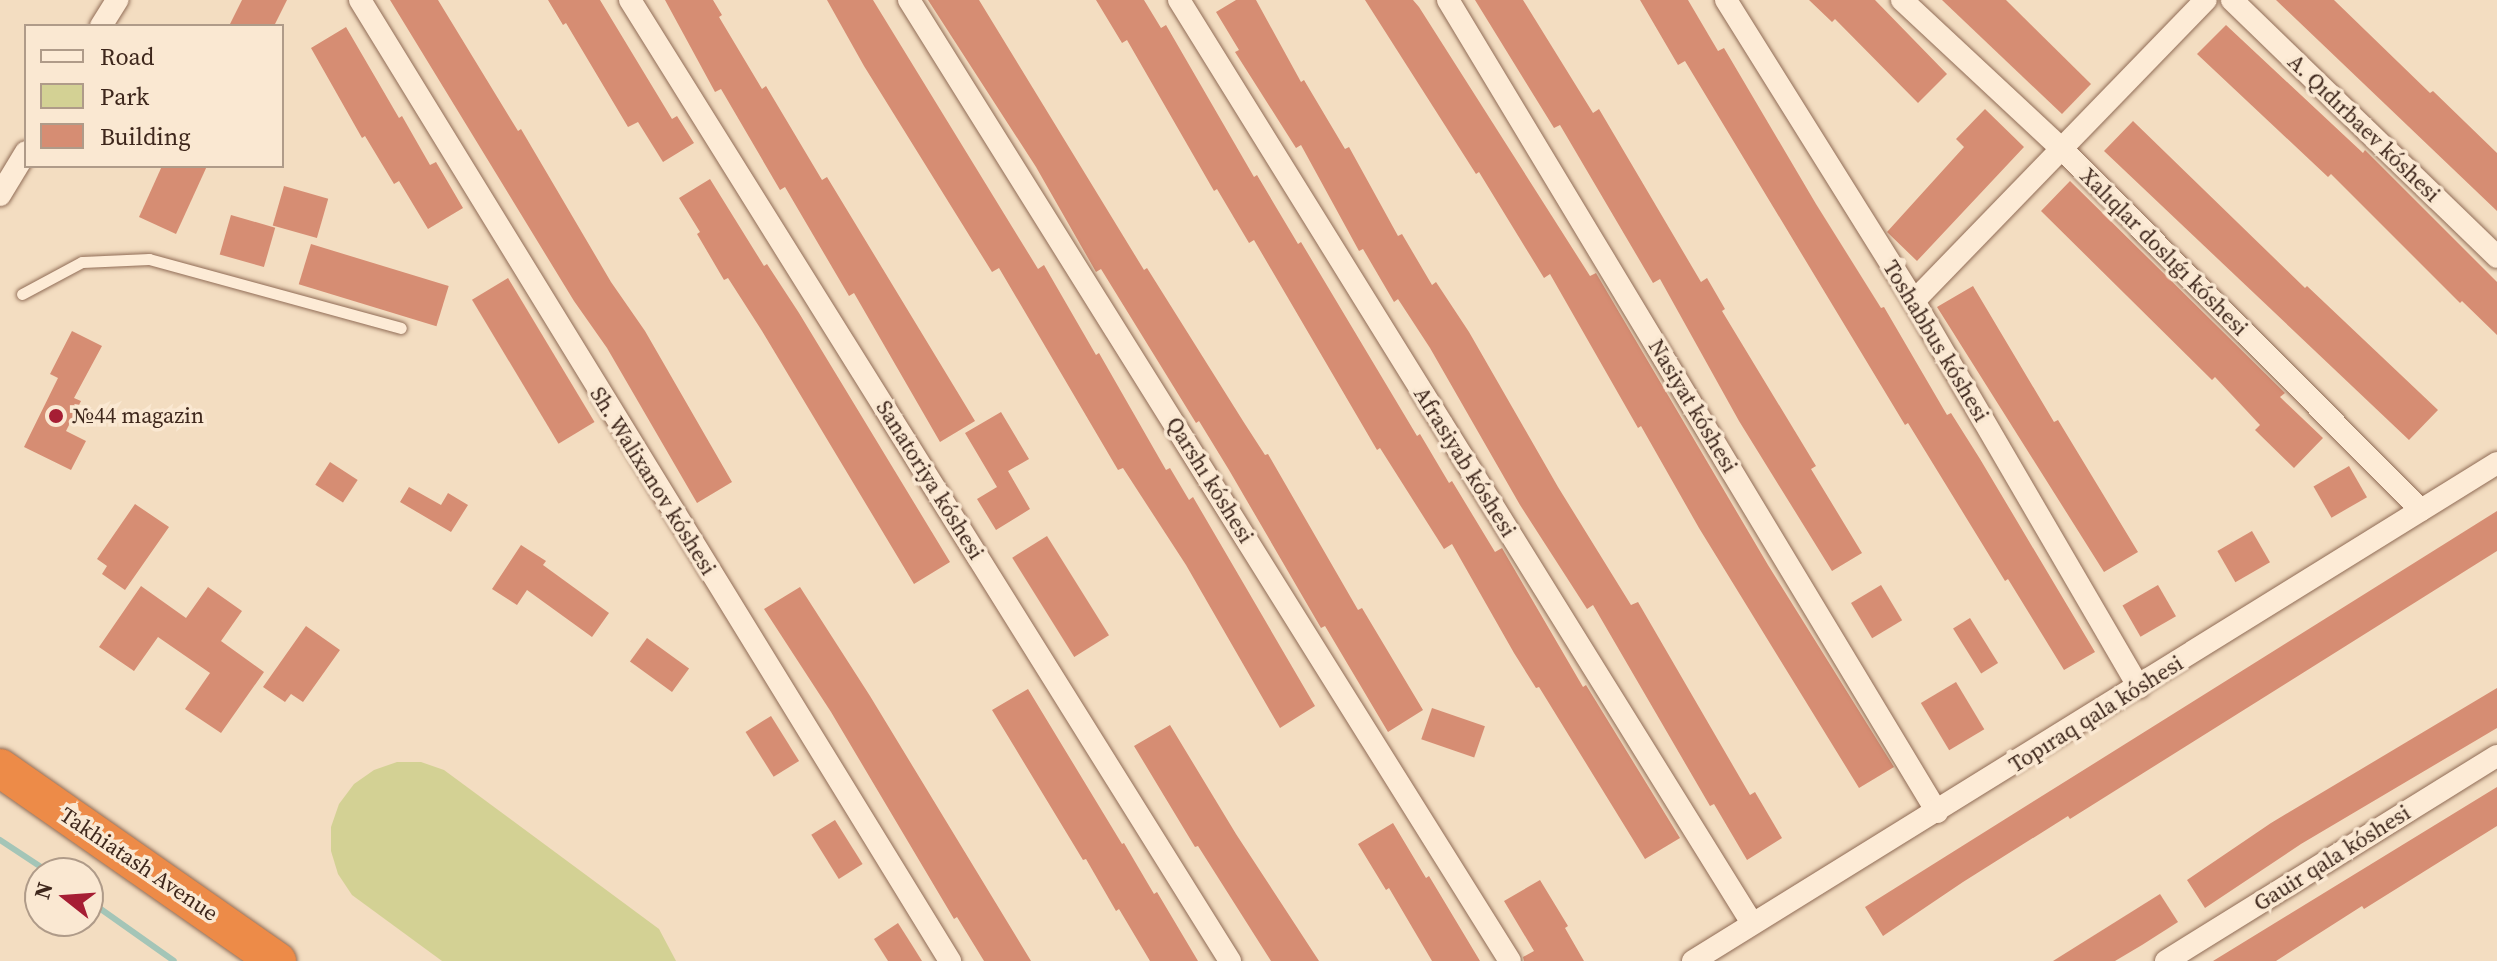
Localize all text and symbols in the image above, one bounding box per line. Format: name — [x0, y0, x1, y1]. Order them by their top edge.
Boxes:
legend — [24, 24, 284, 168]
text: Road — [100, 40, 154, 73]
street label: A. Qıdırbaev kóshesi — [2282, 49, 2446, 207]
text: Park — [100, 80, 149, 113]
text: Building — [100, 120, 191, 153]
street label: Xalıqlar doslıǵı kóshesi — [2075, 163, 2253, 341]
street label: Toshabbus kóshesi — [1877, 256, 1995, 426]
street label: Nasiyat kóshesi — [1643, 335, 1743, 477]
street label: Sh. Walixanov kóshesi — [584, 382, 722, 580]
street label: Afrasiyab kóshesi — [1408, 382, 1522, 542]
street label: Sanatoriya kóshesi — [870, 396, 990, 564]
place label: №44 magazin — [72, 403, 204, 429]
marker: №44 magazin — [47, 407, 65, 425]
street label: Qarshı kóshesi — [1161, 412, 1259, 548]
street label: Topıraq qala kóshesi — [2004, 650, 2188, 778]
street label: Gauir qala kóshesi — [2249, 799, 2415, 917]
street label: Takhiatash Avenue — [55, 801, 223, 927]
north arrow — [24, 857, 104, 937]
text: N — [26, 879, 60, 903]

